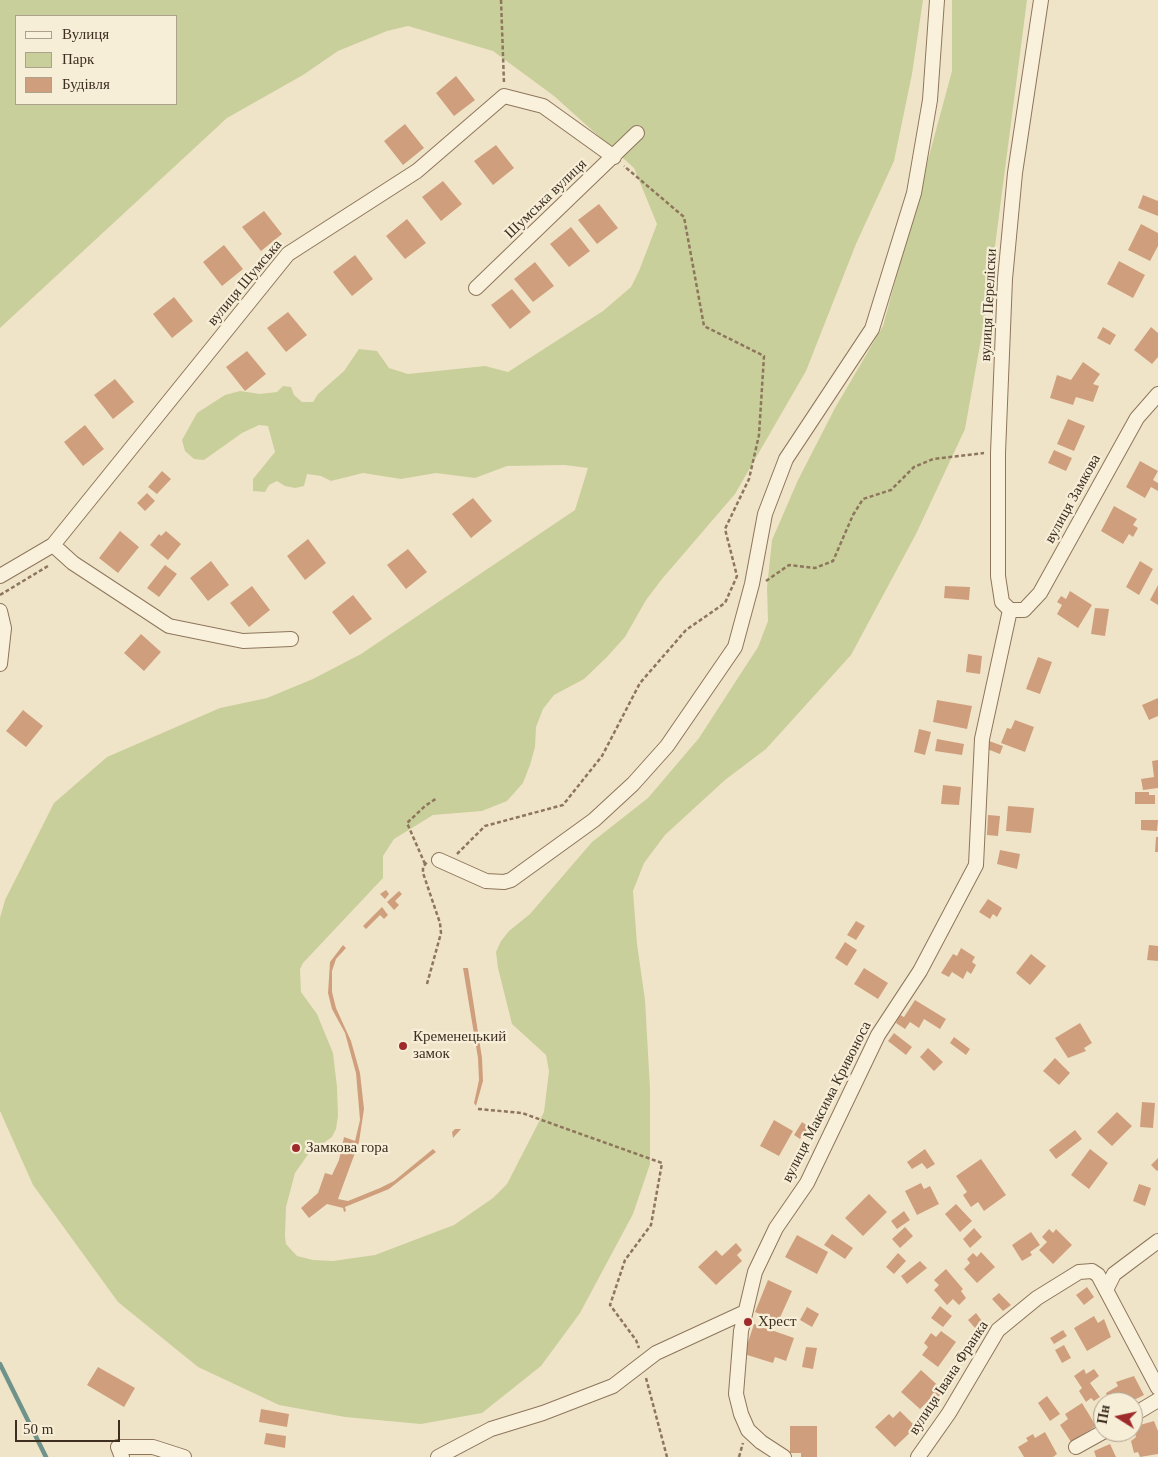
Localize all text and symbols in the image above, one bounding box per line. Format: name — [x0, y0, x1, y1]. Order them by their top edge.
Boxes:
legend — [15, 15, 178, 105]
text: Вулиця — [62, 26, 109, 42]
text: Парк — [62, 51, 94, 67]
text: Будівля — [62, 76, 110, 92]
street label: Шумська вулиця — [501, 155, 591, 243]
street label: вулиця Шумська — [204, 236, 286, 330]
street label: вулиця Переліски — [977, 248, 1001, 362]
street label: вулиця Замкова — [1041, 451, 1105, 547]
street label: вулиця Максима Кривоноса — [778, 1018, 876, 1186]
place label: Кременецький замок — [413, 1028, 506, 1063]
marker: Кременецький замок — [397, 1040, 409, 1052]
place label: Замкова гора — [306, 1139, 388, 1157]
marker: Замкова гора — [290, 1142, 302, 1154]
place label: Хрест — [758, 1313, 797, 1331]
marker: Хрест — [742, 1316, 754, 1328]
street label: вулиця Івана Франка — [905, 1318, 993, 1438]
north arrow — [1093, 1392, 1143, 1442]
text: Пн — [1095, 1404, 1113, 1425]
scale bar — [18, 1410, 122, 1442]
text: 50 m — [23, 1421, 53, 1437]

